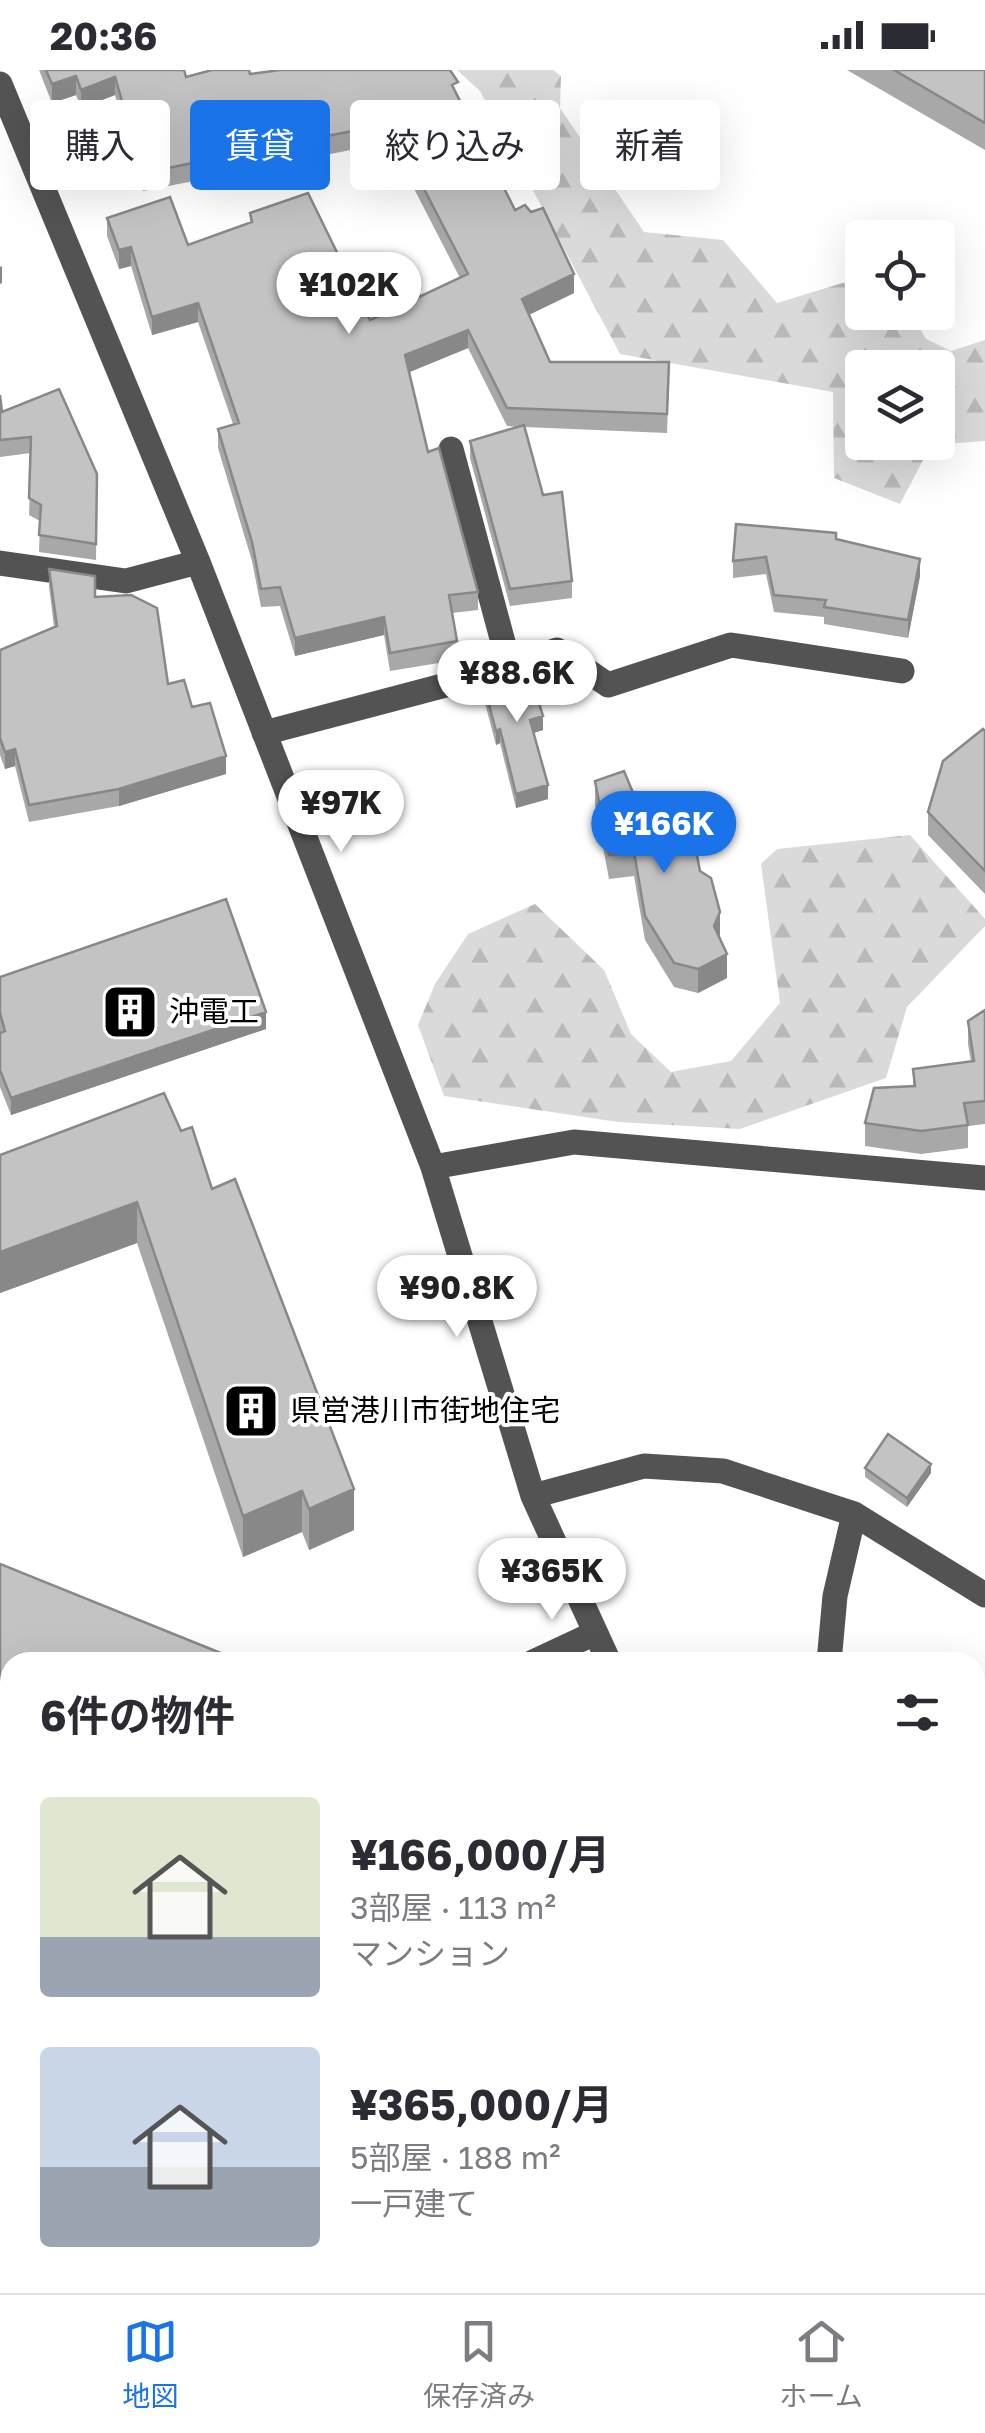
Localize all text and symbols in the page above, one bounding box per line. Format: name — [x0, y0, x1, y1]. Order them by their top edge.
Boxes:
text: 20:36 — [50, 13, 157, 58]
chip: 購入 — [30, 100, 170, 190]
chip: 賃貸 — [190, 100, 330, 190]
chip: 絞り込み — [350, 100, 560, 190]
chip: 新着 — [580, 100, 720, 190]
map controls — [845, 220, 955, 460]
button: locate — [845, 220, 955, 330]
pin: ¥102K — [279, 252, 419, 337]
text: ¥102K — [298, 265, 400, 303]
button: layers — [845, 350, 955, 460]
pin: ¥88.6K — [436, 640, 598, 725]
text: ¥88.6K — [459, 653, 575, 691]
pin: ¥97K — [282, 770, 400, 855]
text: ¥97K — [300, 783, 382, 821]
pin: ¥166K — [594, 791, 734, 876]
text: ¥166K — [613, 804, 715, 842]
building icon: 沖電工 — [100, 982, 160, 1042]
place label: 沖電工 — [169, 993, 259, 1029]
pin: ¥90.8K — [376, 1255, 538, 1340]
text: ¥90.8K — [399, 1268, 515, 1306]
building icon: 県営港川市街地住宅 — [221, 1381, 281, 1441]
place label: 県営港川市街地住宅 — [290, 1392, 560, 1428]
pin: ¥365K — [482, 1538, 622, 1623]
text: ¥365K — [500, 1551, 604, 1589]
icon: filters — [890, 1685, 945, 1740]
text: 6件の物件 — [40, 1690, 235, 1740]
text: ¥166,000/月 — [350, 1829, 610, 1879]
icon: home — [120, 1837, 240, 1957]
text: 3部屋 · 113 m² — [350, 1888, 556, 1926]
text: マンション — [350, 1934, 510, 1972]
text: ¥365,000/月 — [350, 2079, 613, 2129]
icon: home — [120, 2087, 240, 2207]
text: 5部屋 · 188 m² — [350, 2138, 561, 2176]
text: 一戸建て — [350, 2184, 478, 2222]
tab: 地図 — [122, 2314, 178, 2414]
tab: 保存済み — [423, 2314, 535, 2414]
tab: ホーム — [780, 2314, 863, 2414]

